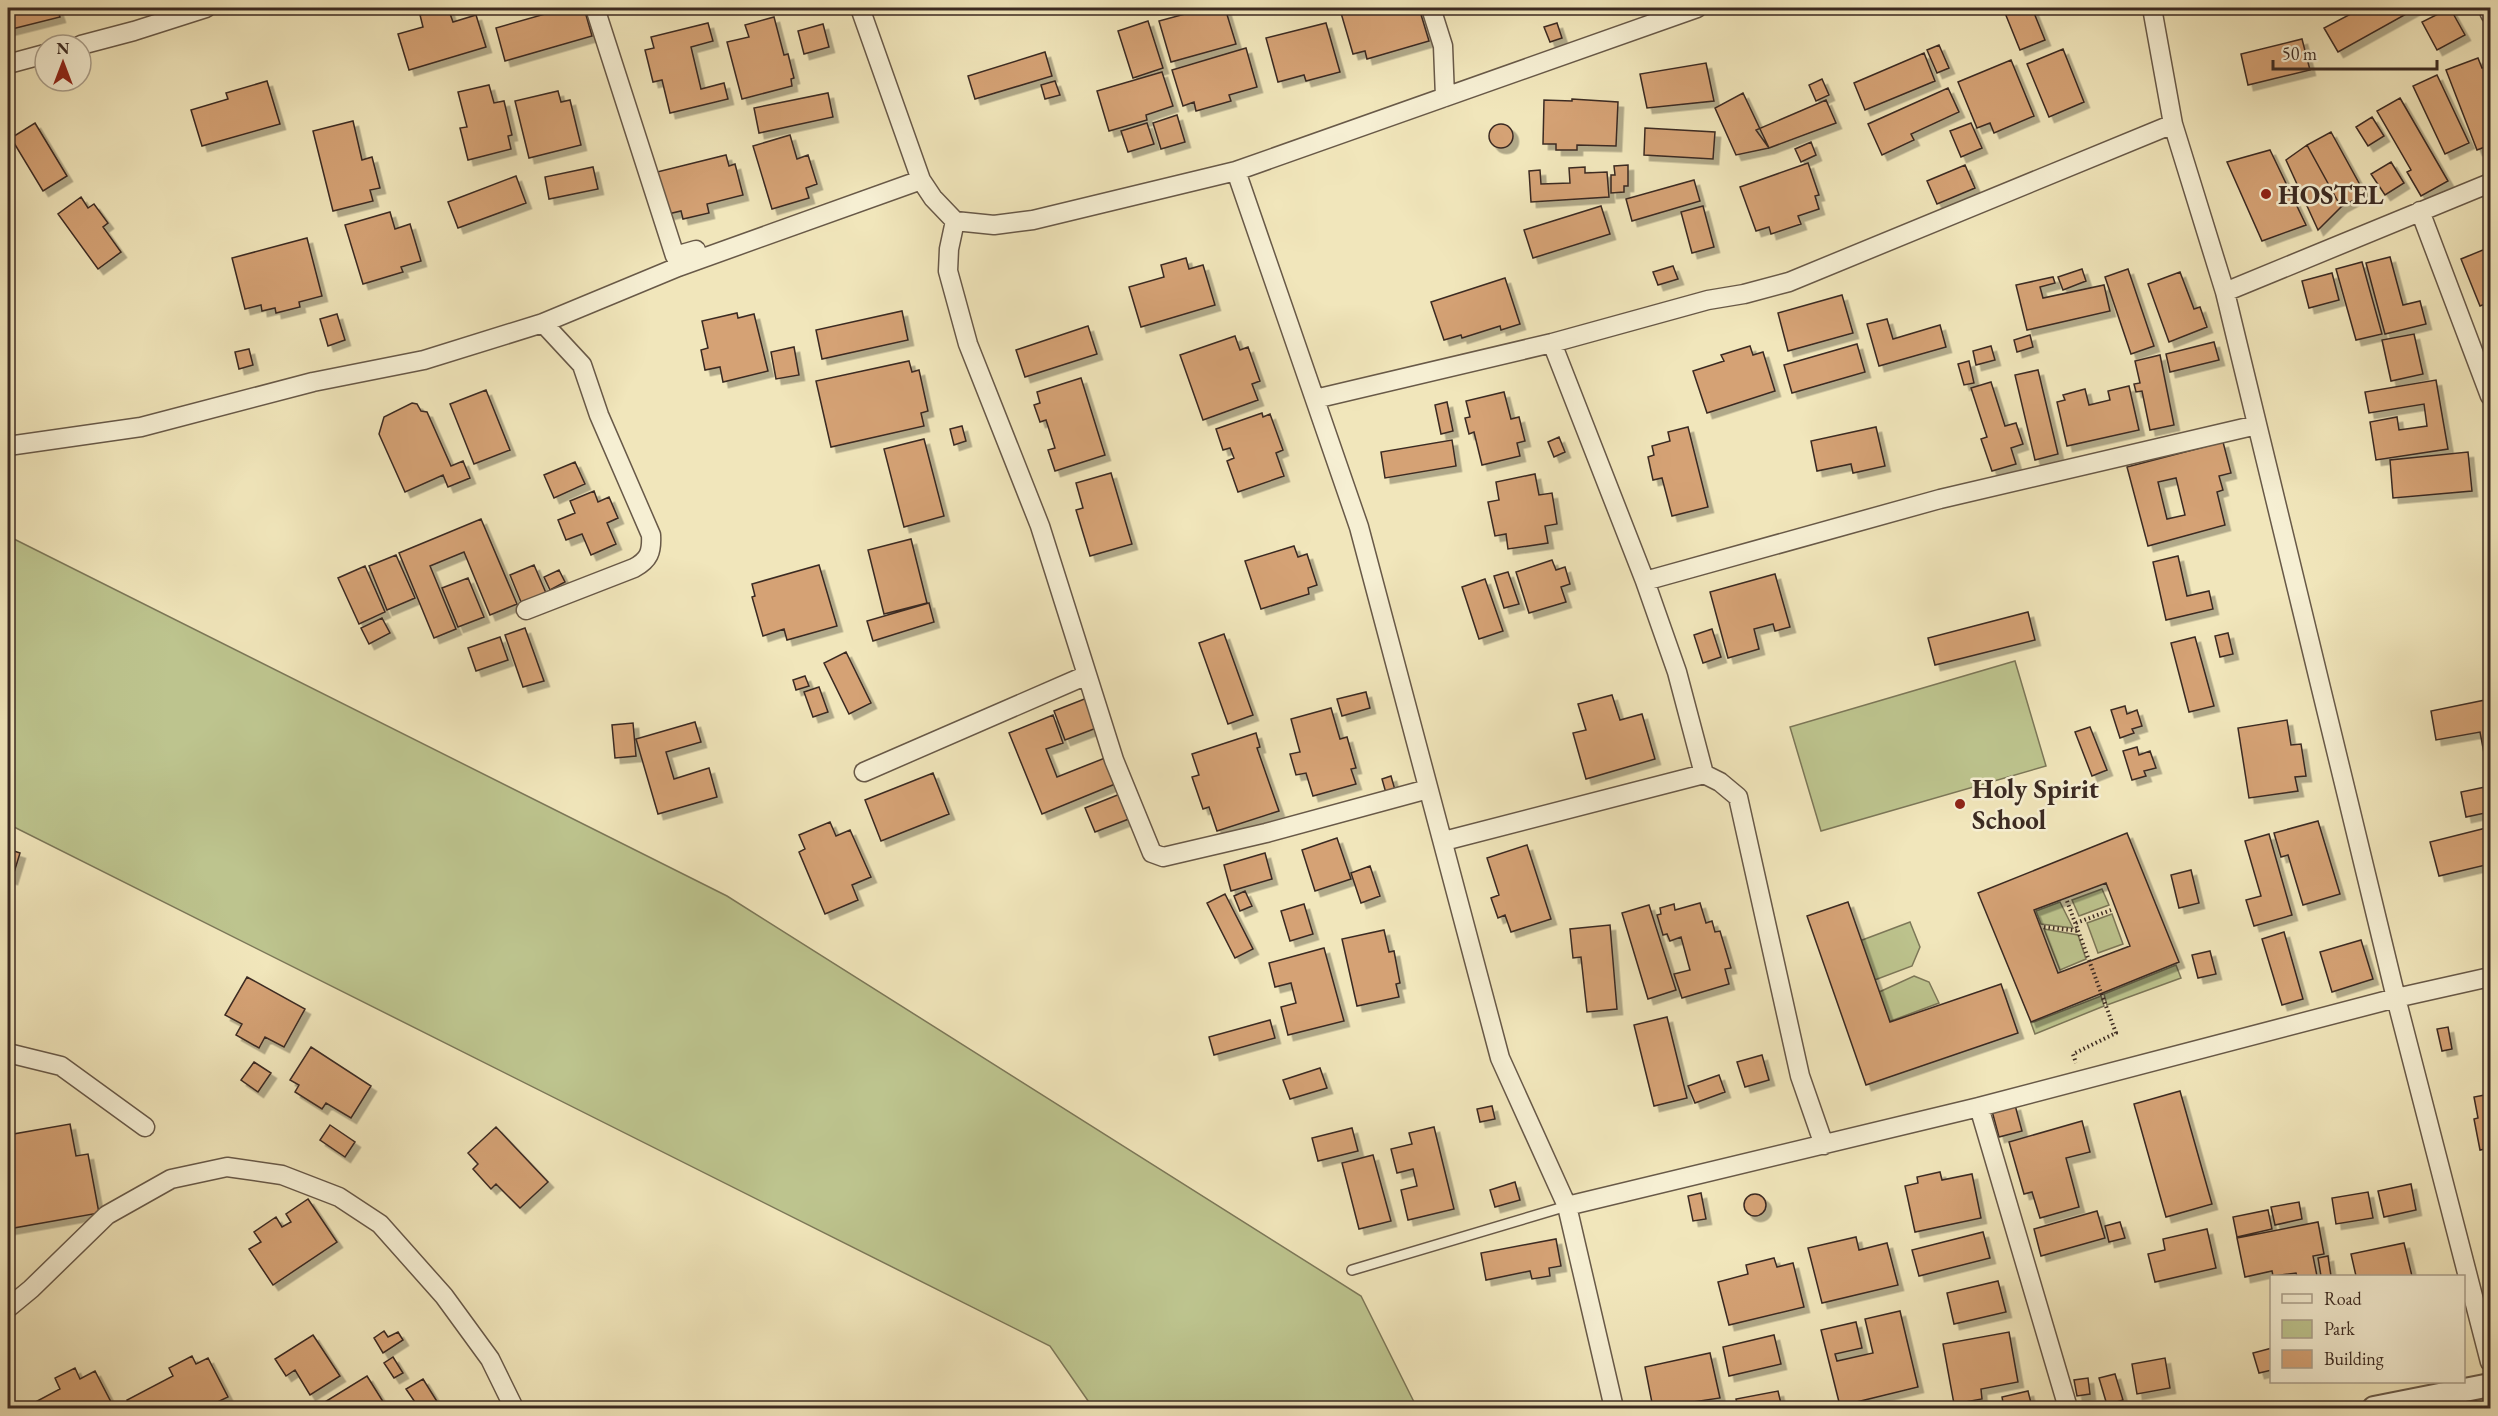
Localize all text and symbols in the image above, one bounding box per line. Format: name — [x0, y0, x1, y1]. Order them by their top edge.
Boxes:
north arrow — [33, 33, 93, 93]
scale bar — [2273, 33, 2436, 71]
text: N — [57, 38, 70, 59]
text: 50 m — [2282, 42, 2317, 65]
place label: HOSTEL — [2278, 177, 2384, 212]
marker: HOSTEL — [2259, 187, 2273, 201]
place label: Holy Spirit School — [1972, 771, 2099, 837]
marker: Holy Spirit School — [1953, 797, 1967, 811]
legend — [2270, 1275, 2465, 1383]
text: Road — [2324, 1287, 2363, 1310]
text: Park — [2324, 1317, 2355, 1340]
text: Building — [2324, 1347, 2384, 1370]

